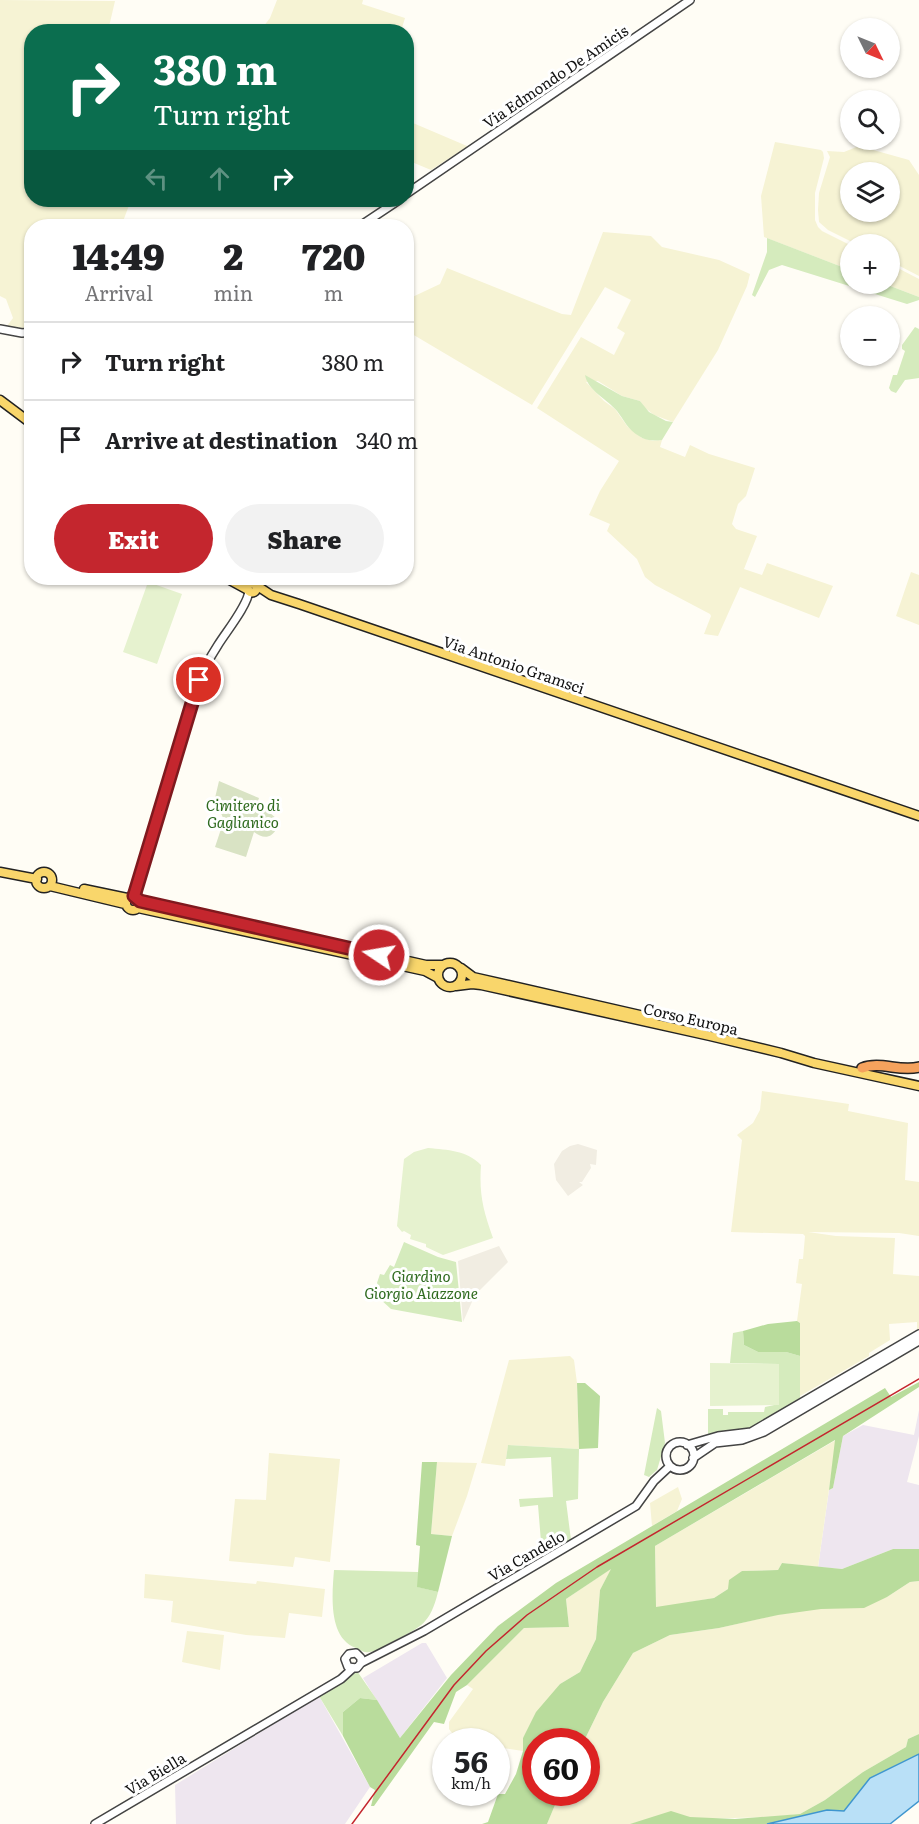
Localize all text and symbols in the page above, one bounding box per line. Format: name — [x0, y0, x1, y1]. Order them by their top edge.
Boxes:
street label: Via Edmondo De Amicis — [478, 18, 633, 133]
north arrow — [840, 18, 900, 78]
map controls — [840, 18, 900, 366]
text: 380 m — [153, 36, 277, 98]
icon: right — [54, 48, 132, 126]
button: search — [840, 90, 900, 150]
text: Turn right — [153, 93, 290, 133]
icon: left — [140, 162, 173, 195]
icon: ahead — [203, 162, 236, 195]
icon: right — [266, 162, 299, 195]
button: layers — [840, 162, 900, 222]
text: 14:49 — [73, 228, 165, 281]
text: 2 — [223, 228, 243, 281]
text: 720 — [301, 228, 365, 281]
button: + — [840, 234, 900, 294]
text: Arrival — [85, 277, 153, 307]
text: min — [214, 277, 253, 307]
text: m — [324, 277, 343, 307]
button: − — [840, 306, 900, 366]
icon: right — [54, 345, 87, 378]
text: Turn right — [105, 345, 225, 378]
text: 380 m — [321, 345, 384, 378]
icon: arrive — [54, 423, 87, 456]
text: Arrive at destination — [105, 423, 338, 456]
text: 340 m — [356, 423, 418, 456]
button: Exit — [54, 504, 213, 573]
button: Share — [225, 504, 384, 573]
street label: Via Antonio Gramsci — [440, 629, 588, 699]
pin — [173, 654, 224, 705]
icon: arrive — [182, 663, 215, 696]
park label: Cimitero di Gaglianico — [206, 793, 281, 833]
position arrow — [347, 923, 411, 987]
street label: Corso Europa — [641, 996, 742, 1040]
park label: Giardino Giorgio Aiazzone — [364, 1264, 478, 1304]
street label: Via Candelo — [483, 1524, 569, 1586]
speed limit sign: 60 — [522, 1728, 600, 1806]
text: 56 — [454, 1738, 488, 1782]
street label: Via Biella — [120, 1745, 191, 1800]
text: km/h — [451, 1771, 491, 1794]

